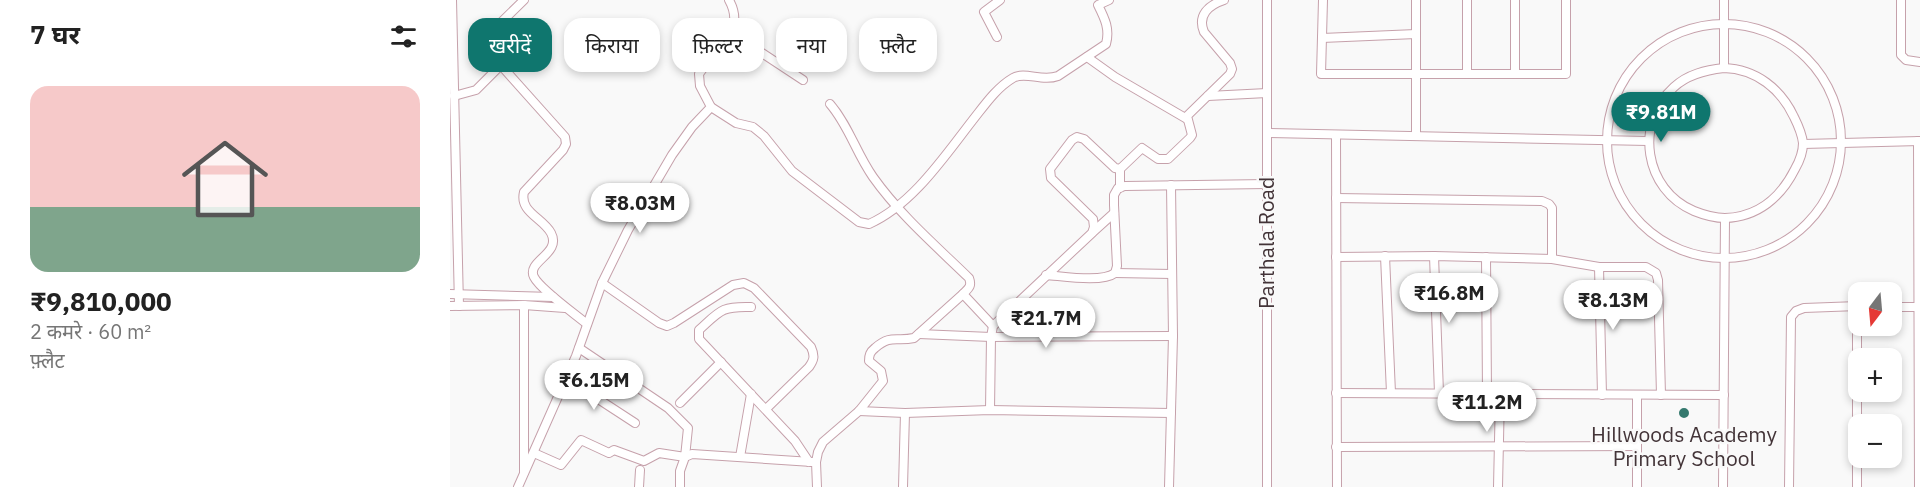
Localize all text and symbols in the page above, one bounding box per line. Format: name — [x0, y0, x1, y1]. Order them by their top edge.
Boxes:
text: 7 घर — [30, 17, 80, 51]
chip: खरीदें — [468, 18, 552, 72]
chip: किराया — [564, 18, 660, 72]
chip: फ़िल्टर — [672, 18, 764, 72]
chip: नया — [776, 18, 847, 72]
chip: फ़्लैट — [859, 18, 937, 72]
icon: filters — [387, 20, 420, 53]
pin: ₹9.81M — [1612, 92, 1710, 143]
text: ₹9.81M — [1625, 98, 1697, 125]
icon: home — [171, 125, 279, 233]
street label: Parthala Road — [1252, 177, 1280, 309]
pin: ₹8.03M — [591, 183, 689, 234]
text: ₹8.03M — [604, 189, 676, 216]
pin: ₹16.8M — [1400, 273, 1498, 324]
text: ₹16.8M — [1413, 279, 1485, 306]
pin: ₹8.13M — [1564, 280, 1662, 331]
north arrow — [1848, 282, 1902, 336]
map controls — [1848, 282, 1902, 468]
text: ₹9,810,000 — [30, 284, 172, 318]
text: ₹8.13M — [1577, 286, 1649, 313]
pin: ₹21.7M — [997, 298, 1095, 349]
text: ₹21.7M — [1010, 304, 1082, 331]
text: 2 कमरे · 60 m² — [30, 318, 151, 345]
text: फ़्लैट — [30, 347, 65, 374]
button: + — [1848, 348, 1902, 402]
pin: ₹6.15M — [545, 360, 643, 411]
text: ₹6.15M — [558, 366, 630, 393]
pin: ₹11.2M — [1438, 382, 1536, 433]
text: ₹11.2M — [1451, 388, 1523, 415]
marker: Hillwoods Academy Primary School — [1677, 406, 1691, 420]
button: − — [1848, 414, 1902, 468]
place label: Hillwoods Academy Primary School — [1591, 420, 1777, 472]

